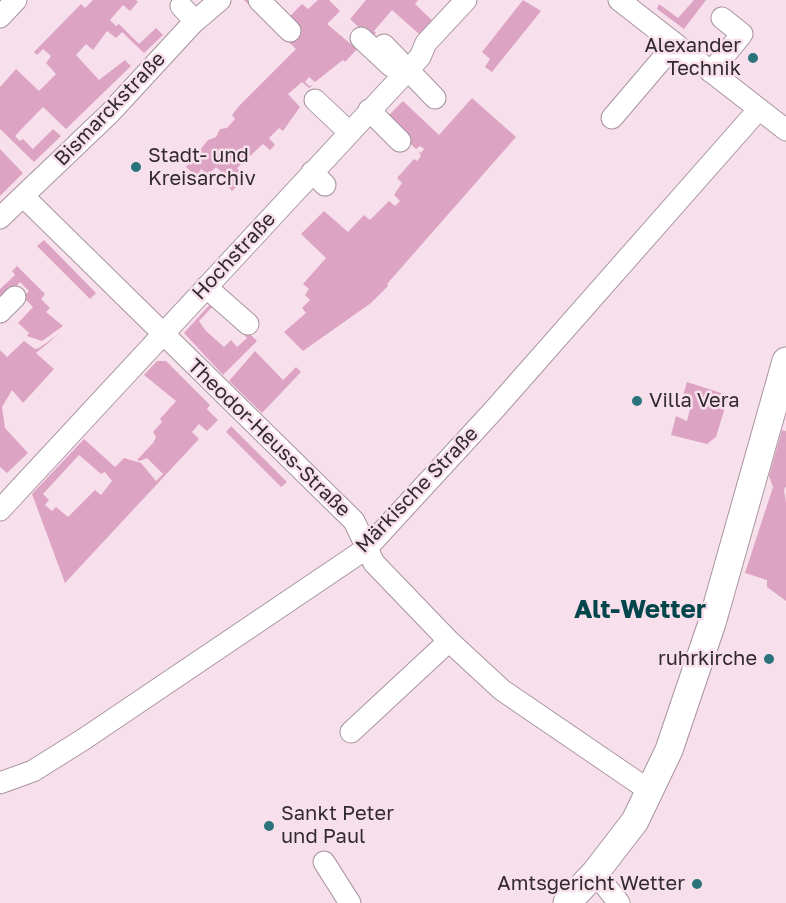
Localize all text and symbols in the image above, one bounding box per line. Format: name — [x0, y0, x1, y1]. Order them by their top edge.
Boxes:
place label: Alexander Technik — [645, 34, 741, 81]
street label: Bismarckstraße — [50, 47, 170, 171]
marker: Alexander Technik — [746, 51, 760, 65]
place label: Stadt- und Kreisarchiv — [148, 144, 256, 191]
marker: Stadt- und Kreisarchiv — [129, 160, 143, 174]
street label: Hochstraße — [187, 207, 281, 305]
street label: Theodor-Heuss-Straße — [183, 354, 355, 522]
place label: Villa Vera — [649, 389, 740, 413]
marker: Villa Vera — [630, 394, 644, 408]
street label: Märkische Straße — [351, 422, 483, 558]
district label: Alt-Wetter — [574, 594, 706, 626]
place label: ruhrkirche — [658, 647, 757, 671]
marker: ruhrkirche — [762, 652, 776, 666]
place label: Sankt Peter und Paul — [281, 802, 394, 849]
marker: Sankt Peter und Paul — [262, 819, 276, 833]
place label: Amtsgericht Wetter — [497, 872, 685, 896]
marker: Amtsgericht Wetter — [690, 877, 704, 891]

